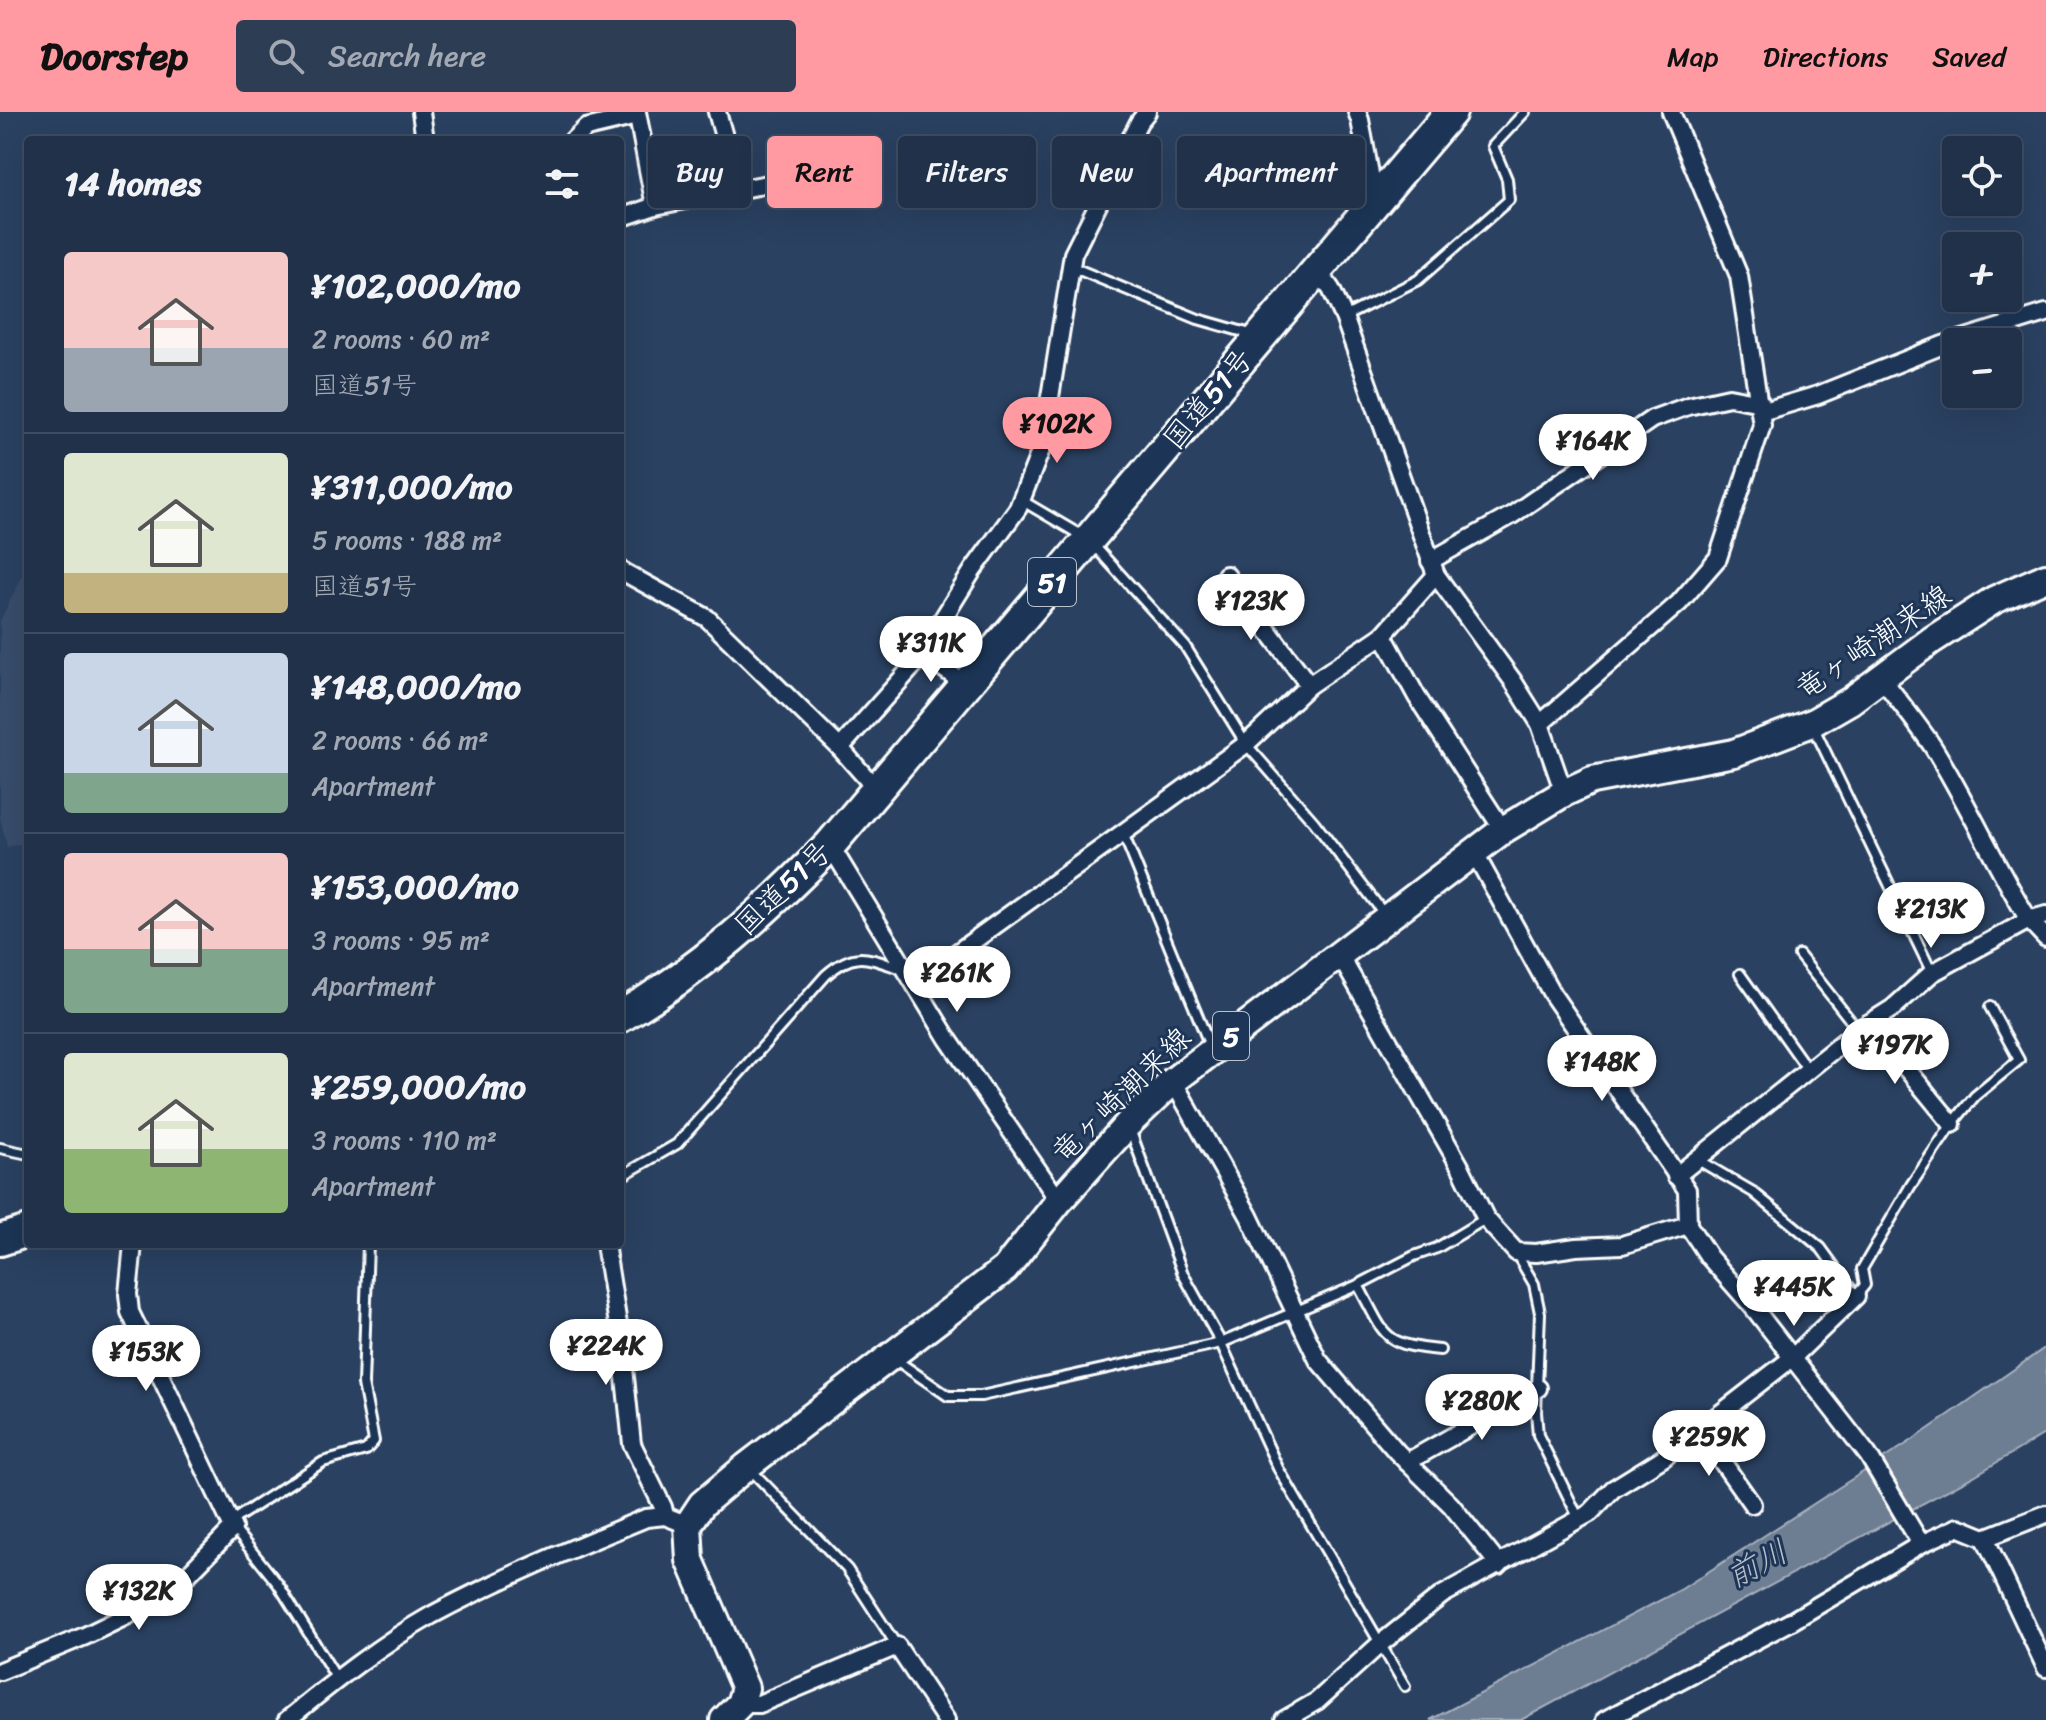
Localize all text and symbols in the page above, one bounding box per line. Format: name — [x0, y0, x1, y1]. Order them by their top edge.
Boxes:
search box — [236, 20, 796, 92]
text: Doorstep — [40, 23, 188, 90]
text: Search here — [328, 29, 486, 83]
text: Map — [1667, 32, 1719, 81]
text: Directions — [1763, 32, 1888, 81]
text: Saved — [1932, 32, 2006, 81]
icon: search — [264, 34, 308, 78]
chip: Buy — [648, 136, 751, 208]
chip: Rent — [767, 136, 882, 208]
chip: Filters — [898, 136, 1036, 208]
chip: New — [1052, 136, 1161, 208]
chip: Apartment — [1177, 136, 1365, 208]
map controls — [1942, 136, 2022, 408]
button: locate — [1942, 136, 2022, 216]
text: 14 homes — [64, 154, 201, 214]
icon: filters — [540, 162, 584, 206]
button: + — [1942, 232, 2022, 312]
text: ¥102,000/mo — [312, 256, 520, 316]
icon: home — [128, 284, 224, 380]
text: 2 rooms · 60 m² — [312, 316, 490, 362]
button: − — [1942, 328, 2022, 408]
street label: 国道51号 — [1148, 335, 1268, 463]
text: 国道51号 — [312, 362, 417, 408]
pin: ¥102K — [1001, 397, 1113, 465]
text: ¥102K — [1021, 400, 1093, 446]
pin: ¥164K — [1537, 414, 1649, 482]
text: ¥164K — [1557, 417, 1629, 463]
text: ¥311,000/mo — [312, 457, 513, 517]
icon: home — [128, 485, 224, 581]
text: 5 rooms · 188 m² — [312, 517, 502, 563]
road number: 51 — [1028, 558, 1076, 606]
text: 国道51号 — [312, 563, 417, 609]
street label: 竜ヶ崎潮来線 — [1783, 569, 1963, 715]
pin: ¥123K — [1195, 574, 1307, 642]
text: ¥123K — [1216, 577, 1286, 623]
pin: ¥311K — [875, 616, 987, 684]
text: ¥311K — [898, 619, 964, 665]
text: ¥148,000/mo — [312, 657, 521, 717]
icon: home — [128, 685, 224, 781]
text: 2 rooms · 66 m² — [312, 717, 488, 763]
text: Apartment — [312, 763, 435, 809]
street label: 国道51号 — [721, 826, 845, 950]
text: ¥153,000/mo — [312, 857, 519, 917]
pin: ¥213K — [1875, 882, 1987, 950]
icon: home — [128, 885, 224, 981]
text: ¥213K — [1896, 885, 1966, 931]
text: 3 rooms · 95 m² — [312, 917, 490, 963]
pin: ¥261K — [901, 946, 1013, 1014]
text: ¥261K — [921, 949, 993, 995]
text: Apartment — [312, 963, 435, 1009]
road number: 5 — [1213, 1012, 1249, 1060]
street label: 竜ヶ崎潮来線 — [1038, 1013, 1204, 1177]
pin: ¥197K — [1839, 1018, 1951, 1086]
text: ¥197K — [1859, 1021, 1931, 1067]
pin: ¥148K — [1546, 1035, 1658, 1103]
text: ¥148K — [1565, 1038, 1639, 1084]
text: ¥259,000/mo — [312, 1057, 526, 1117]
icon: home — [128, 1085, 224, 1181]
text: 3 rooms · 110 m² — [312, 1117, 497, 1163]
text: Apartment — [312, 1163, 435, 1209]
pin: ¥445K — [1738, 1260, 1850, 1328]
text: ¥445K — [1755, 1263, 1833, 1309]
pin: ¥224K — [550, 1319, 662, 1387]
text: ¥224K — [568, 1322, 644, 1368]
pin: ¥153K — [90, 1325, 202, 1393]
text: ¥153K — [110, 1328, 182, 1374]
pin: ¥280K — [1426, 1374, 1538, 1442]
text: ¥280K — [1443, 1377, 1521, 1423]
pin: ¥259K — [1653, 1410, 1765, 1478]
text: ¥259K — [1670, 1413, 1748, 1459]
water label: 前川 — [1715, 1524, 1799, 1604]
pin: ¥132K — [83, 1564, 195, 1632]
text: ¥132K — [104, 1567, 174, 1613]

